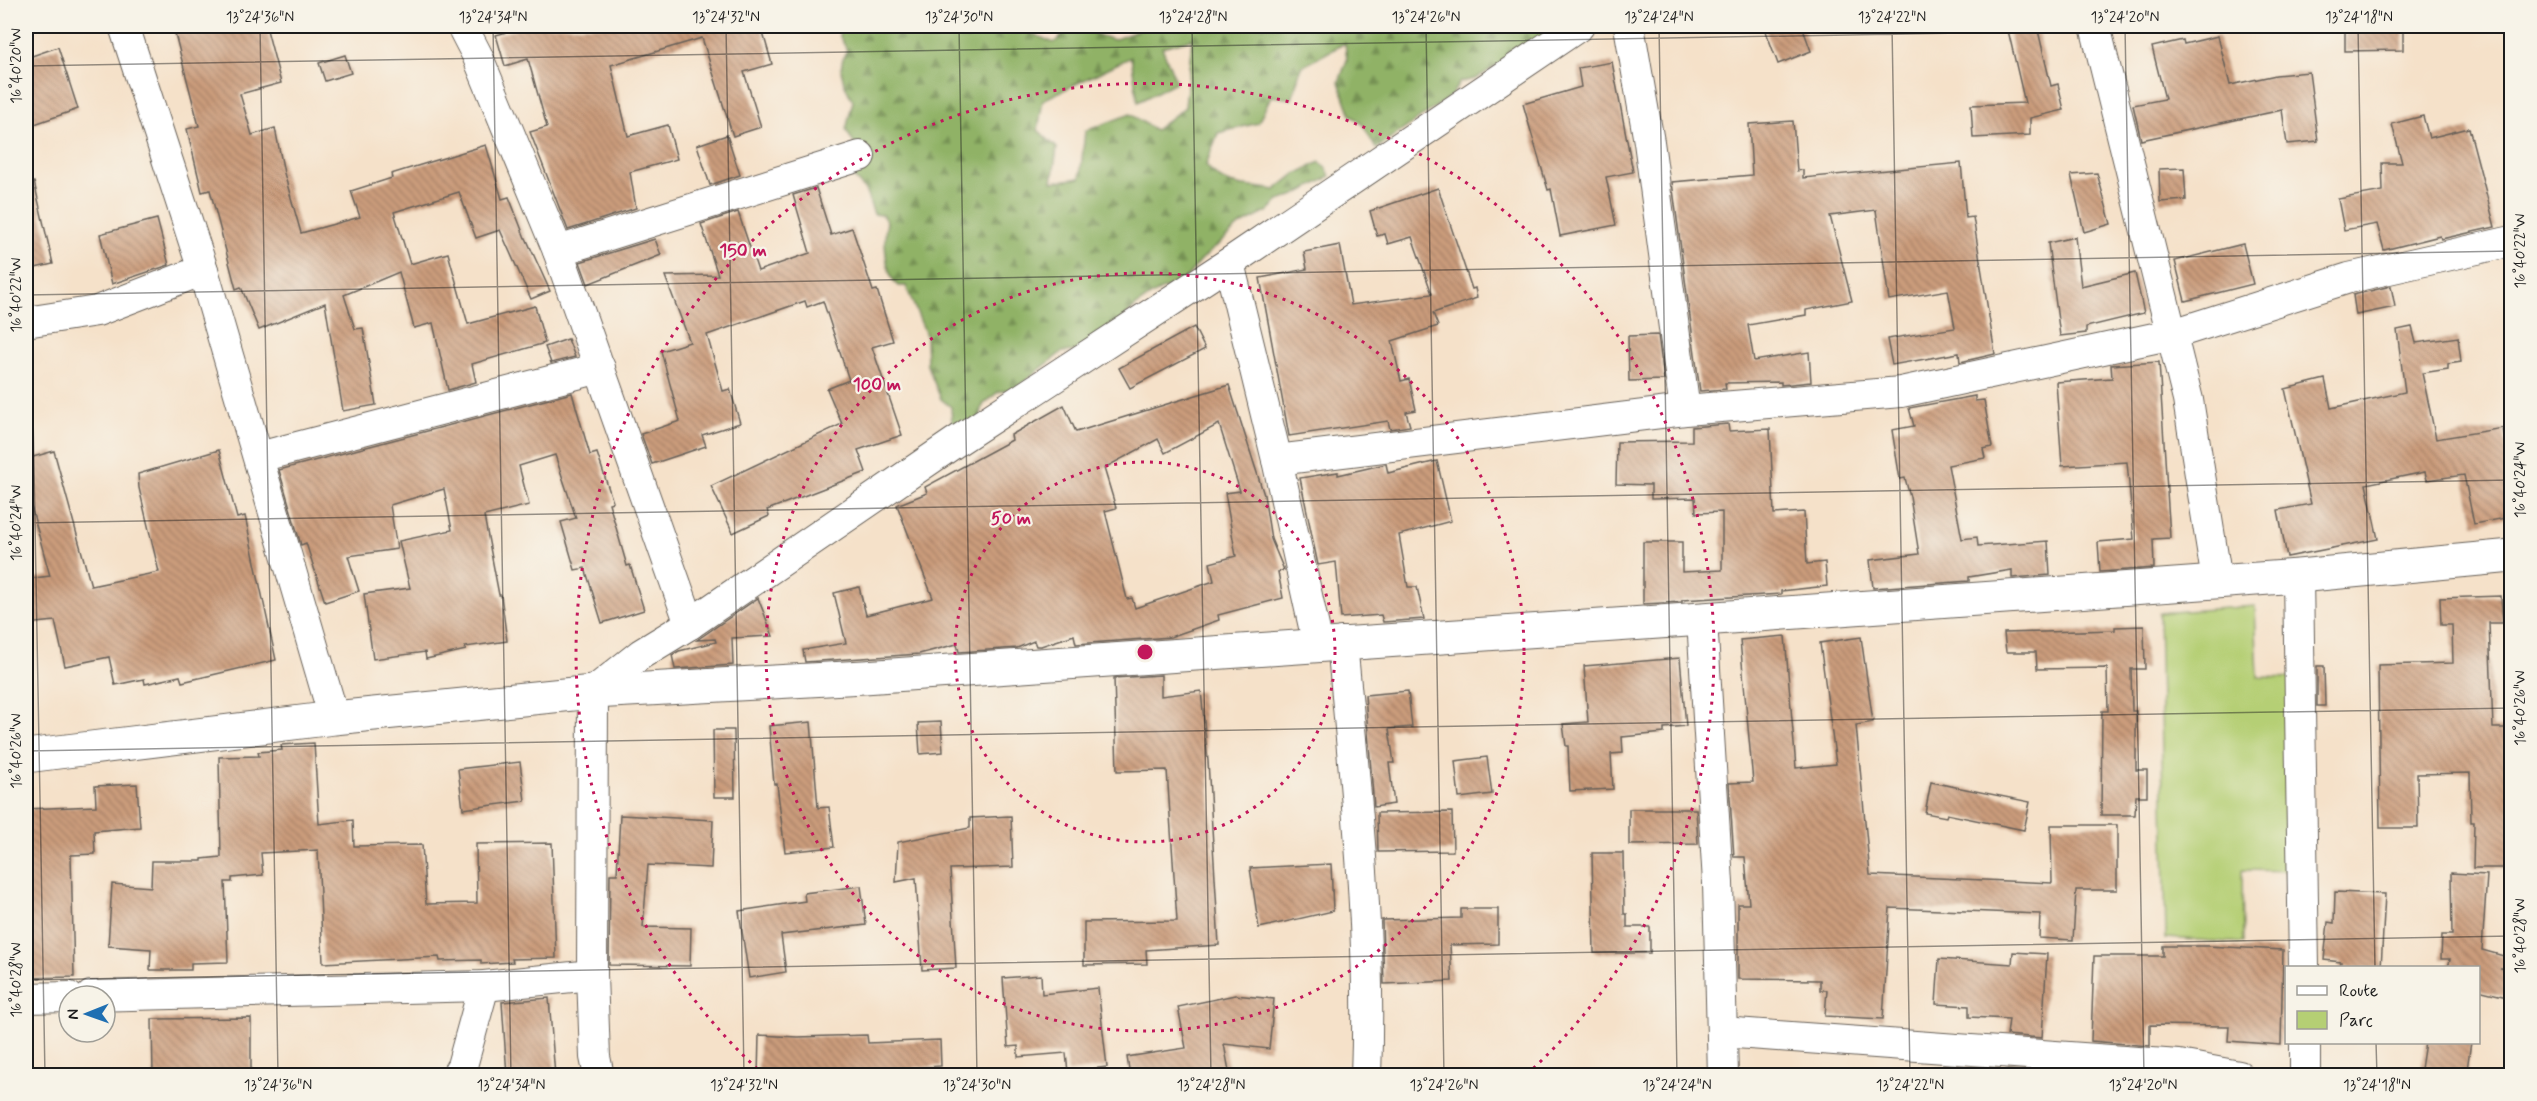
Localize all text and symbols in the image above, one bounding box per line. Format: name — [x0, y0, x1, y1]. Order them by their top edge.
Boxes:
text: 13°24'36"N — [226, 8, 294, 28]
text: 13°24'34"N — [458, 8, 528, 28]
text: 13°24'32"N — [692, 8, 760, 28]
text: 13°24'30"N — [925, 8, 993, 28]
text: 13°24'28"N — [1159, 8, 1227, 28]
text: 13°24'26"N — [1392, 8, 1460, 28]
text: 13°24'24"N — [1624, 8, 1694, 28]
text: 13°24'22"N — [1858, 8, 1926, 28]
text: 13°24'20"N — [2090, 8, 2160, 28]
text: 13°24'18"N — [2325, 8, 2393, 28]
text: 16°40'20"W — [7, 28, 27, 104]
text: 16°40'22"W — [2511, 214, 2531, 288]
text: 150 m — [719, 239, 767, 263]
text: 16°40'22"W — [7, 258, 27, 332]
text: 100 m — [853, 373, 901, 397]
text: 16°40'24"W — [2511, 442, 2531, 518]
text: 16°40'24"W — [7, 485, 27, 561]
text: 50 m — [991, 507, 1031, 531]
centre of rings — [1135, 642, 1155, 662]
text: 16°40'26"W — [2511, 670, 2531, 746]
text: 16°40'26"W — [7, 713, 27, 789]
text: 16°40'28"W — [2511, 898, 2531, 974]
text: 16°40'28"W — [7, 942, 27, 1018]
legend — [2285, 966, 2480, 1044]
text: Route — [2339, 979, 2378, 1003]
north arrow — [57, 984, 117, 1044]
text: N — [63, 1009, 84, 1020]
text: Parc — [2339, 1009, 2373, 1033]
text: 13°24'36"N — [244, 1076, 312, 1096]
text: 13°24'34"N — [476, 1076, 546, 1096]
text: 13°24'32"N — [710, 1076, 778, 1096]
text: 13°24'30"N — [943, 1076, 1011, 1096]
text: 13°24'28"N — [1177, 1076, 1245, 1096]
text: 13°24'26"N — [1410, 1076, 1478, 1096]
text: 13°24'24"N — [1642, 1076, 1712, 1096]
text: 13°24'22"N — [1876, 1076, 1944, 1096]
text: 13°24'20"N — [2108, 1076, 2178, 1096]
text: 13°24'18"N — [2343, 1076, 2411, 1096]

